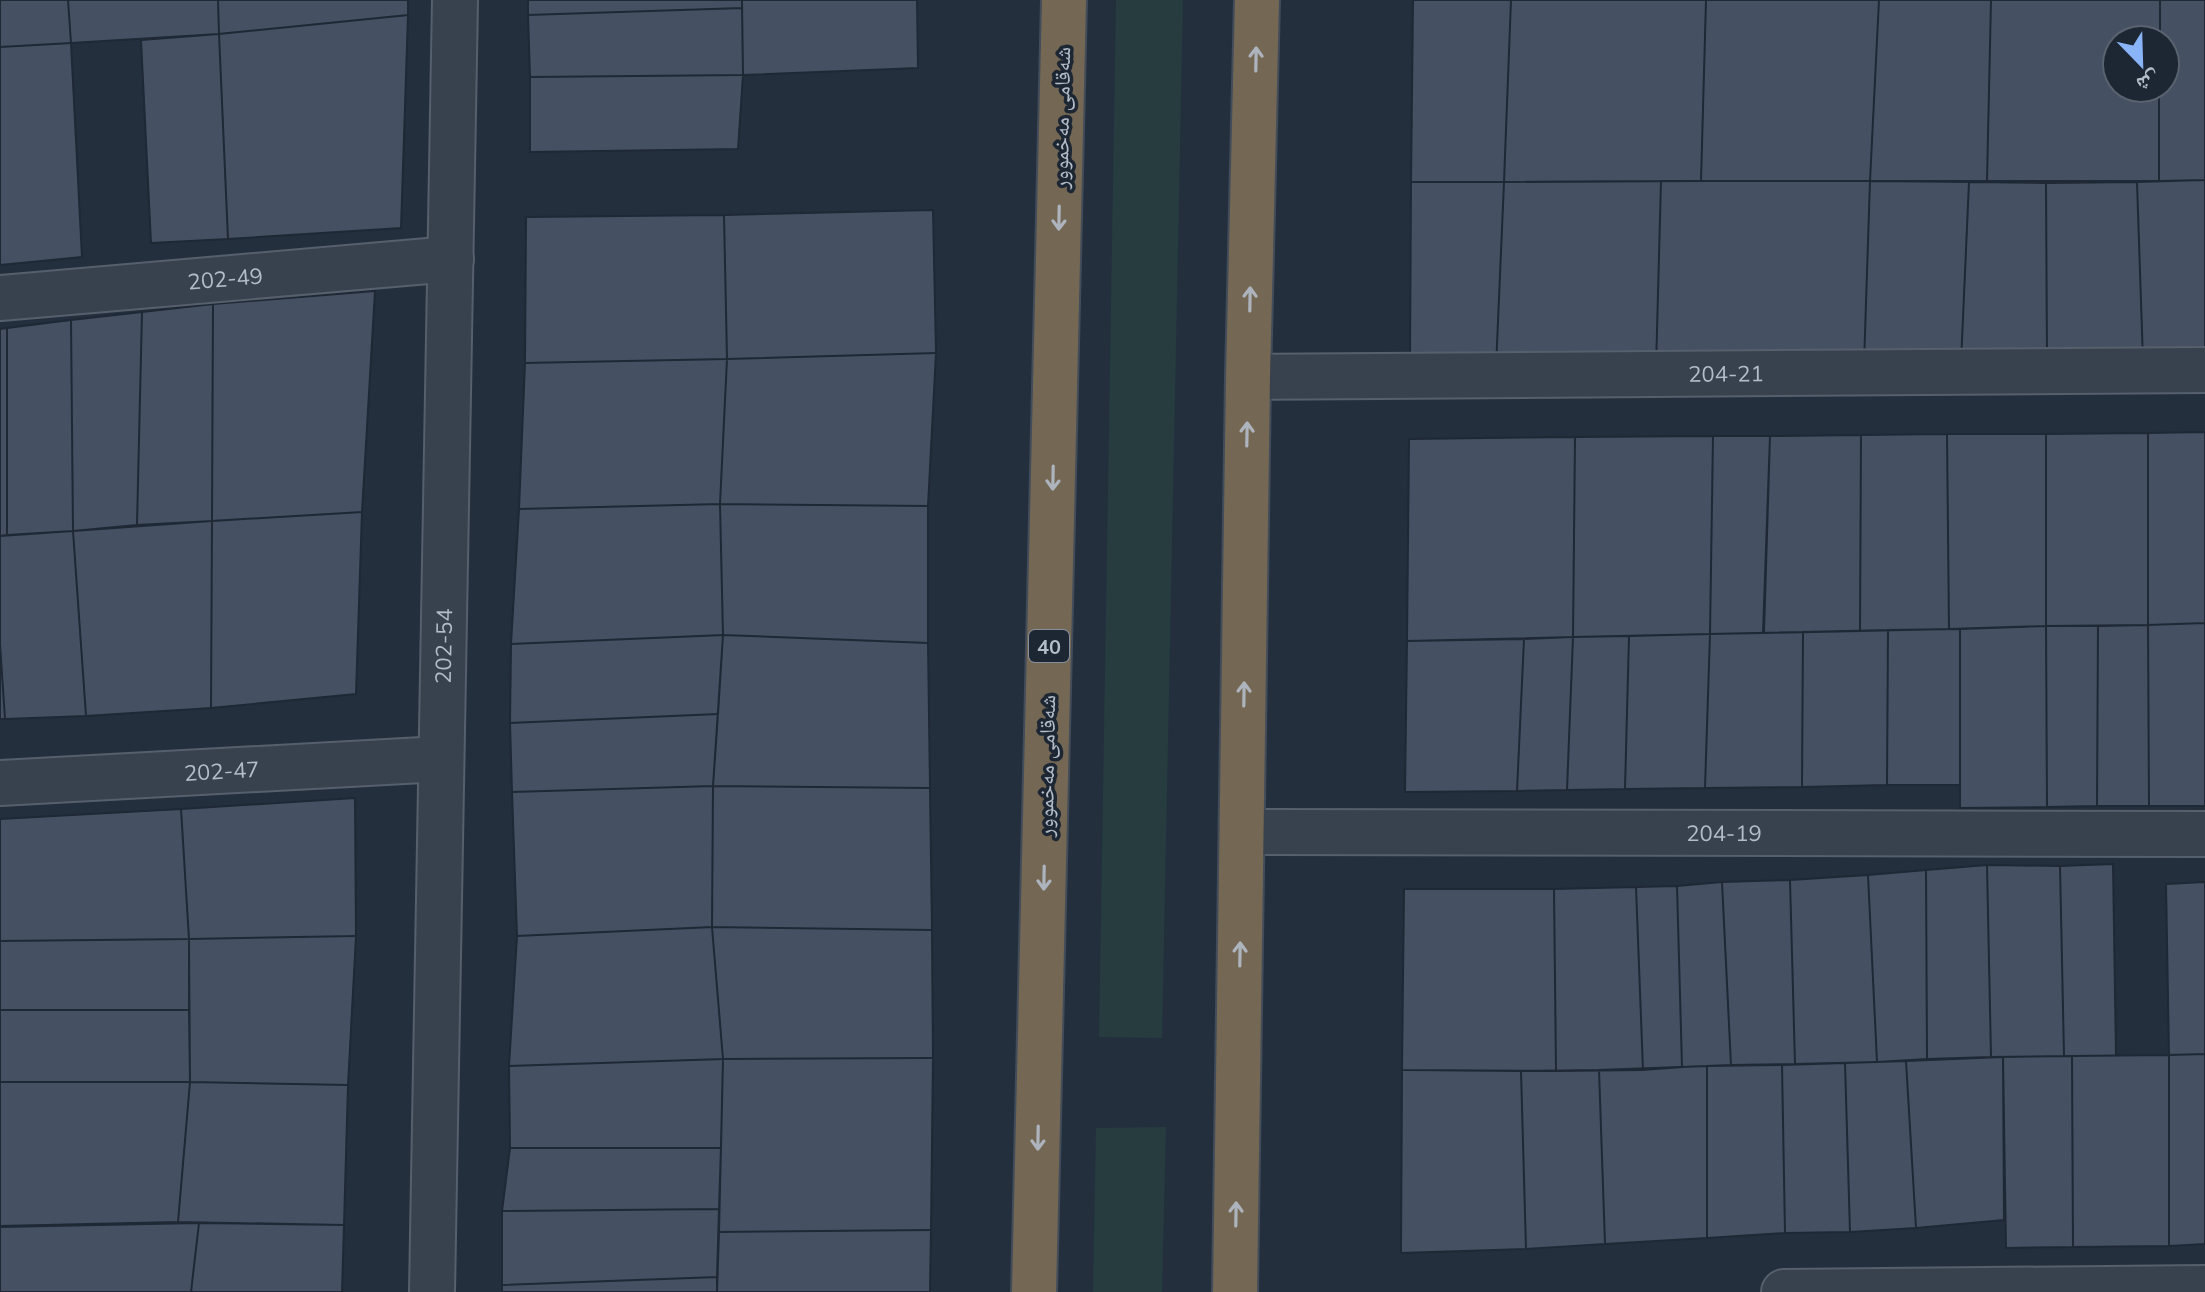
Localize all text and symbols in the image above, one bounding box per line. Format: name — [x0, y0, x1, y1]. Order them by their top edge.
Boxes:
north arrow — [2101, 24, 2181, 104]
one-way arrow — [1248, 46, 1263, 73]
street label: شەقامی مەخموور — [1046, 47, 1076, 190]
text: ش — [2133, 65, 2165, 100]
one-way arrow — [1051, 204, 1066, 231]
street label: 202-49 — [186, 261, 264, 296]
one-way arrow — [1243, 286, 1258, 313]
street label: 204-21 — [1688, 359, 1764, 388]
one-way arrow — [1240, 421, 1255, 448]
one-way arrow — [1045, 464, 1060, 491]
street label: 202-54 — [429, 608, 458, 684]
road number: 40 — [1029, 630, 1069, 662]
one-way arrow — [1236, 681, 1251, 708]
street label: شەقامی مەخموور — [1031, 695, 1061, 838]
street label: 202-47 — [183, 755, 260, 787]
street label: 204-19 — [1686, 819, 1762, 847]
one-way arrow — [1036, 864, 1051, 891]
one-way arrow — [1232, 941, 1248, 968]
one-way arrow — [1030, 1124, 1045, 1151]
one-way arrow — [1228, 1201, 1244, 1228]

